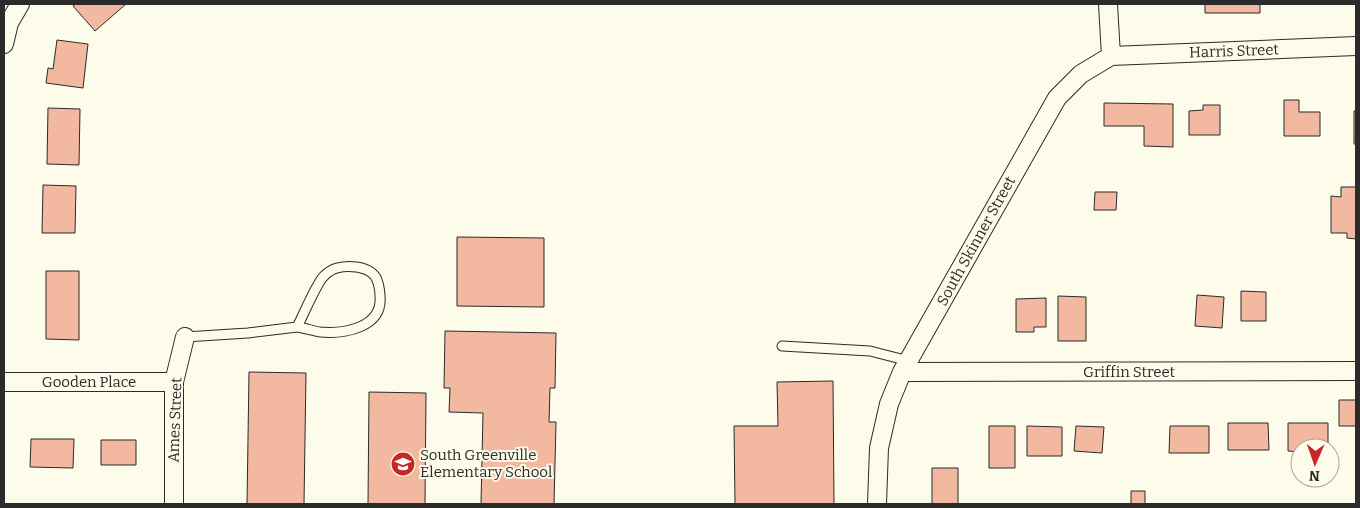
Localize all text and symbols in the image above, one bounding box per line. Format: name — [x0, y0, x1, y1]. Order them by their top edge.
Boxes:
street label: Harris Street — [1189, 40, 1280, 62]
street label: South Skinner Street — [933, 173, 1019, 309]
street label: Griffin Street — [1083, 363, 1176, 381]
street label: Gooden Place — [42, 373, 136, 391]
street label: Ames Street — [165, 376, 186, 463]
north arrow — [1290, 438, 1340, 488]
place label: South Greenville Elementary School — [420, 446, 552, 481]
school or university icon: South Greenville Elementary School — [390, 451, 416, 477]
text: N — [1309, 467, 1320, 484]

